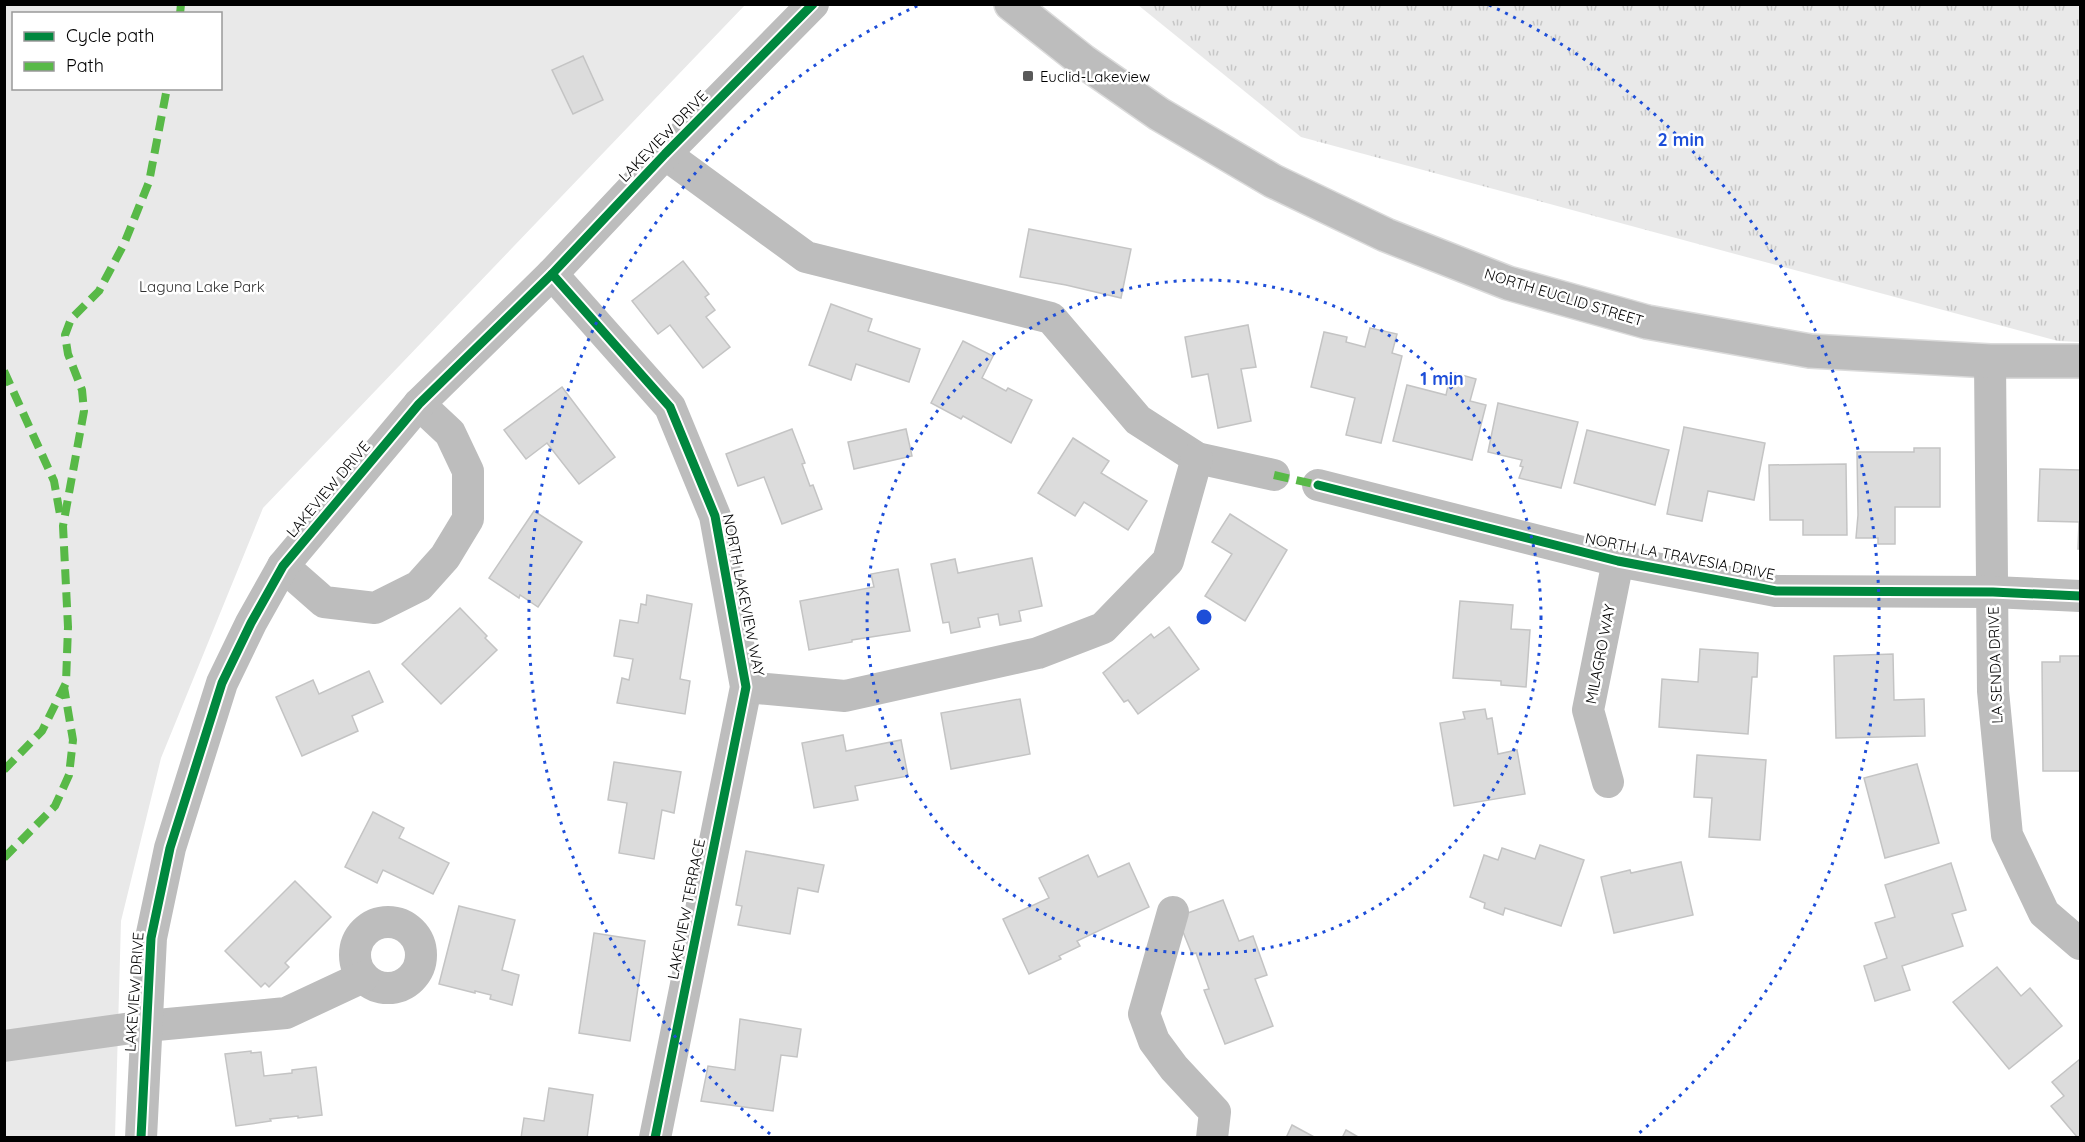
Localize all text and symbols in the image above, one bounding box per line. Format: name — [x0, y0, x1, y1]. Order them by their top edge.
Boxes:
legend — [12, 12, 222, 90]
text: Cycle path — [66, 24, 154, 47]
text: Path — [66, 54, 104, 77]
place label: Euclid-Lakeview — [1040, 67, 1150, 86]
marker: Euclid-Lakeview — [1021, 69, 1035, 83]
street label: LAKEVIEW DRIVE — [614, 86, 712, 186]
text: 2 min — [1658, 128, 1704, 151]
street label: NORTH EUCLID STREET — [1482, 264, 1646, 330]
park label: Laguna Lake Park — [139, 277, 265, 296]
text: 1 min — [1420, 367, 1464, 390]
street label: LAKEVIEW DRIVE — [282, 437, 374, 541]
street label: NORTH LAKEVIEW WAY — [719, 512, 769, 678]
street label: NORTH LA TRAVESIA DRIVE — [1583, 528, 1777, 584]
street label: MILAGRO WAY — [1581, 602, 1619, 706]
street label: LA SENDA DRIVE — [1983, 606, 2007, 724]
centre of rings — [1194, 607, 1214, 627]
street label: LAKEVIEW TERRACE — [663, 837, 709, 981]
street label: LAKEVIEW DRIVE — [120, 931, 148, 1053]

